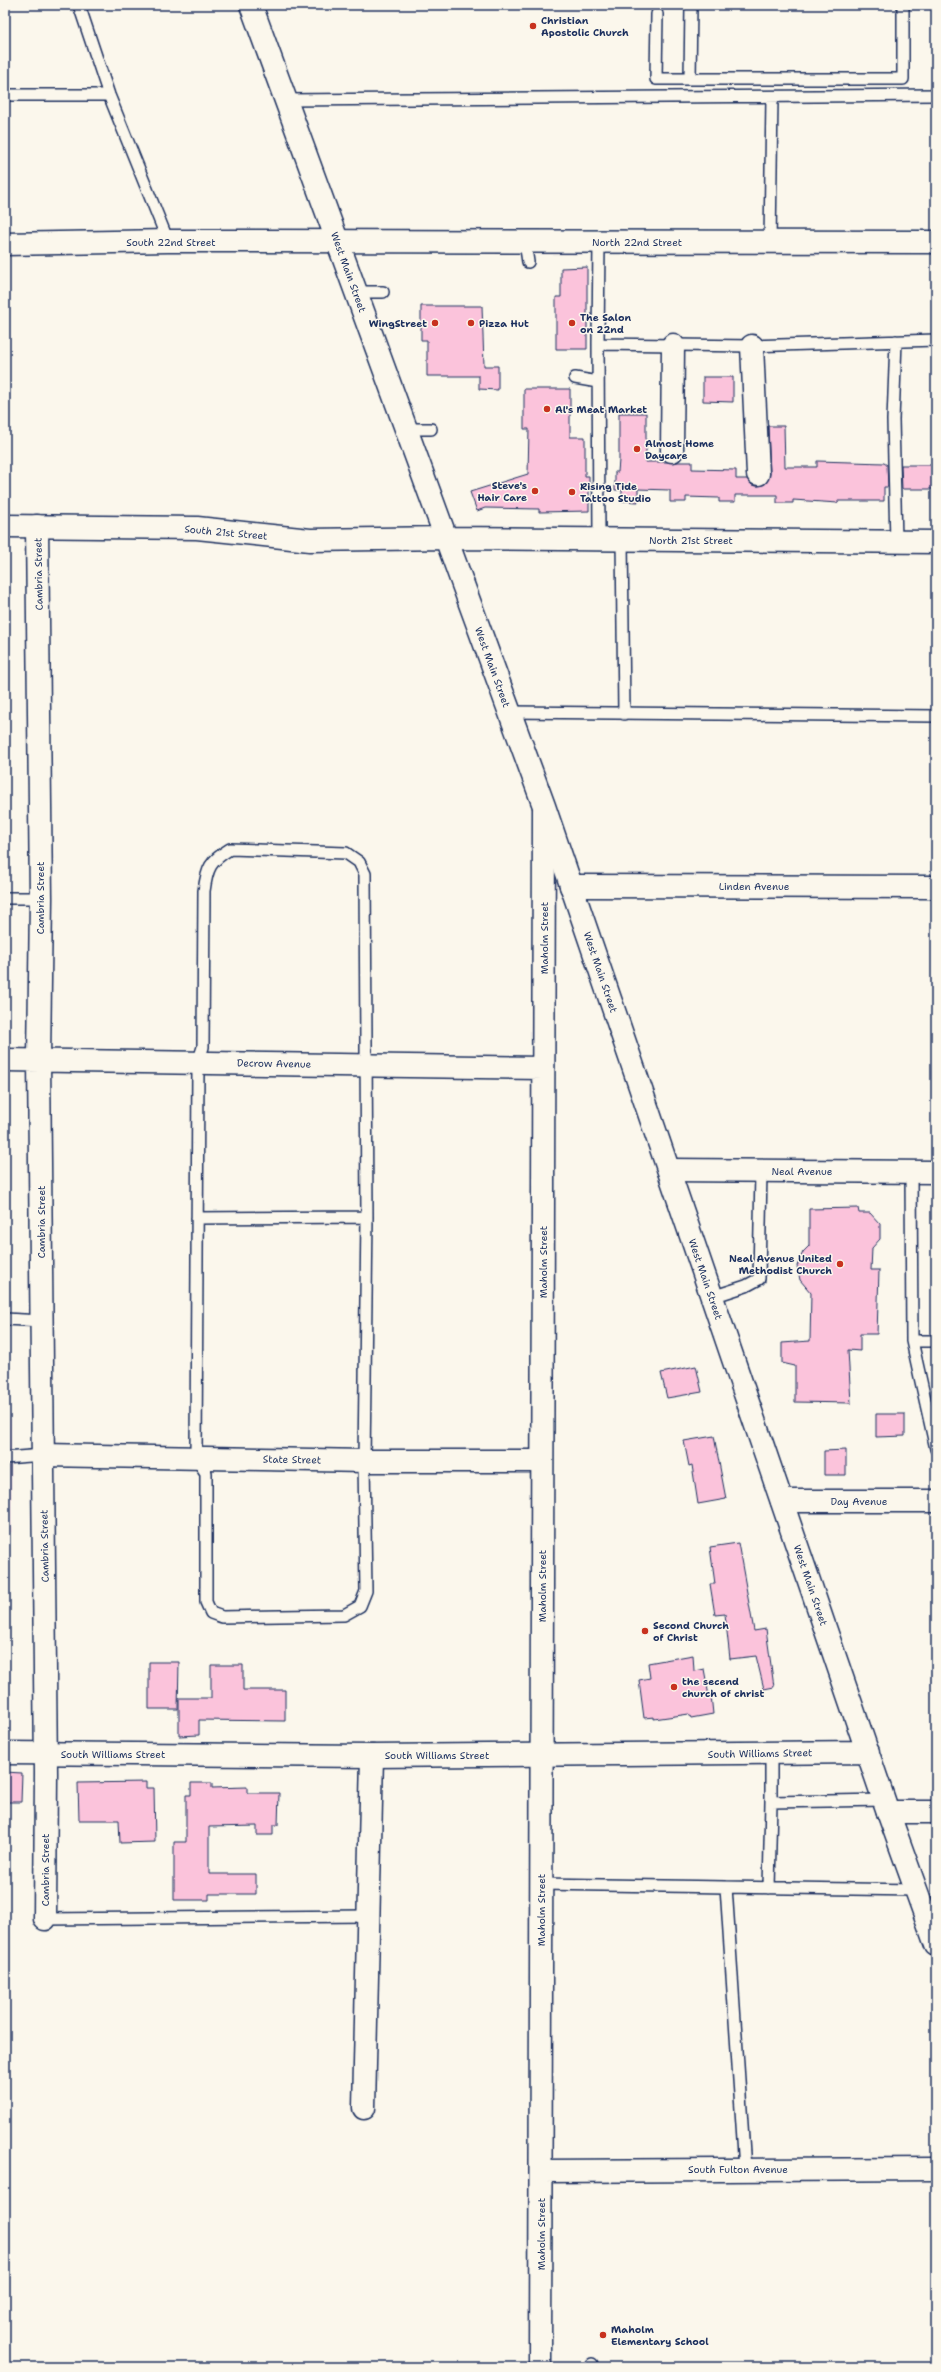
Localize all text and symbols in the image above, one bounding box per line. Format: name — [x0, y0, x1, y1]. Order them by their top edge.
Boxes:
place label: Christian Apostolic Church — [541, 14, 629, 39]
marker: Christian Apostolic Church — [528, 21, 538, 31]
street label: West Main Street — [328, 230, 369, 314]
street label: South 22nd Street — [126, 236, 216, 249]
street label: North 22nd Street — [592, 236, 682, 249]
place label: The Salon on 22nd — [580, 311, 631, 336]
place label: WingStreet — [369, 317, 427, 330]
place label: Pizza Hut — [479, 317, 529, 330]
marker: WingStreet — [430, 318, 440, 328]
marker: Pizza Hut — [466, 318, 476, 328]
marker: The Salon on 22nd — [567, 318, 577, 328]
place label: Al's Meat Market — [555, 403, 647, 416]
marker: Al's Meat Market — [542, 404, 552, 414]
place label: Almost Home Daycare — [645, 437, 714, 462]
marker: Almost Home Daycare — [632, 444, 642, 454]
place label: Steve's Hair Care — [477, 479, 527, 504]
place label: Rising Tide Tattoo Studio — [580, 480, 651, 505]
marker: Steve's Hair Care — [530, 486, 540, 496]
marker: Rising Tide Tattoo Studio — [567, 487, 577, 497]
street label: South 21st Street — [184, 522, 268, 543]
street label: North 21st Street — [649, 534, 733, 547]
street label: Cambria Street — [31, 538, 46, 610]
street label: West Main Street — [472, 625, 513, 709]
street label: Cambria Street — [34, 862, 47, 934]
street label: Linden Avenue — [719, 880, 790, 893]
street label: Maholm Street — [538, 902, 551, 974]
street label: West Main Street — [581, 930, 620, 1014]
street label: Decrow Avenue — [237, 1056, 312, 1071]
street label: Neal Avenue — [772, 1165, 833, 1178]
street label: Cambria Street — [35, 1186, 48, 1258]
street label: Maholm Street — [537, 1226, 550, 1298]
street label: West Main Street — [686, 1237, 725, 1321]
place label: Neal Avenue United Methodist Church — [729, 1252, 832, 1277]
marker: Neal Avenue United Methodist Church — [835, 1259, 845, 1269]
street label: State Street — [263, 1452, 321, 1467]
street label: Day Avenue — [831, 1495, 888, 1508]
street label: Cambria Street — [37, 1510, 52, 1582]
street label: West Main Street — [791, 1543, 830, 1627]
street label: Maholm Street — [536, 1550, 549, 1622]
place label: Second Church of Christ — [653, 1619, 729, 1644]
marker: Second Church of Christ — [640, 1626, 650, 1636]
place label: the secend church of christ — [682, 1675, 764, 1700]
marker: the secend church of christ — [669, 1682, 679, 1692]
street label: South Williams Street — [708, 1746, 812, 1761]
street label: South Williams Street — [61, 1748, 165, 1761]
street label: South Williams Street — [385, 1749, 489, 1762]
street label: Cambria Street — [39, 1834, 52, 1906]
street label: Maholm Street — [535, 1874, 548, 1946]
street label: South Fulton Avenue — [688, 2163, 788, 2176]
street label: Maholm Street — [535, 2198, 548, 2270]
place label: Maholm Elementary School — [611, 2323, 709, 2348]
marker: Maholm Elementary School — [598, 2330, 608, 2340]

